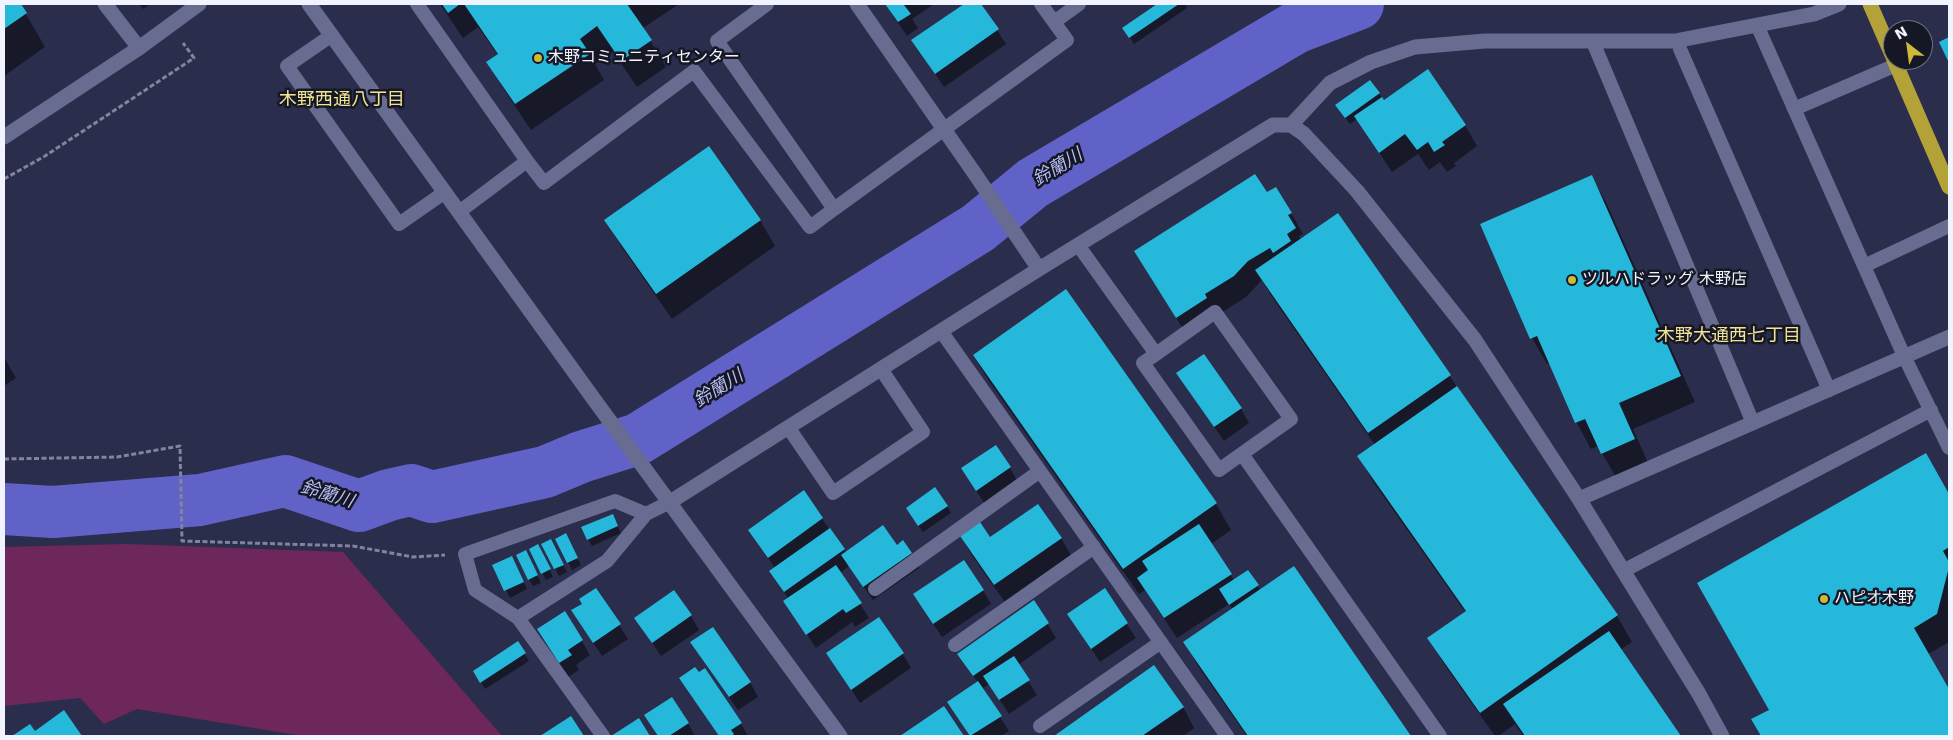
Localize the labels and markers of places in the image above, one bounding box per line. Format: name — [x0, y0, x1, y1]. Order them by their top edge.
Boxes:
place label: 木野コミュニティセンター — [548, 48, 740, 68]
marker: 木野コミュニティセンター — [532, 52, 544, 64]
place label: ツルハドラッグ 木野店 — [1582, 270, 1747, 290]
marker: ツルハドラッグ 木野店 — [1566, 274, 1578, 286]
place label: ハピオ木野 — [1834, 589, 1914, 609]
marker: ハピオ木野 — [1818, 593, 1830, 605]

